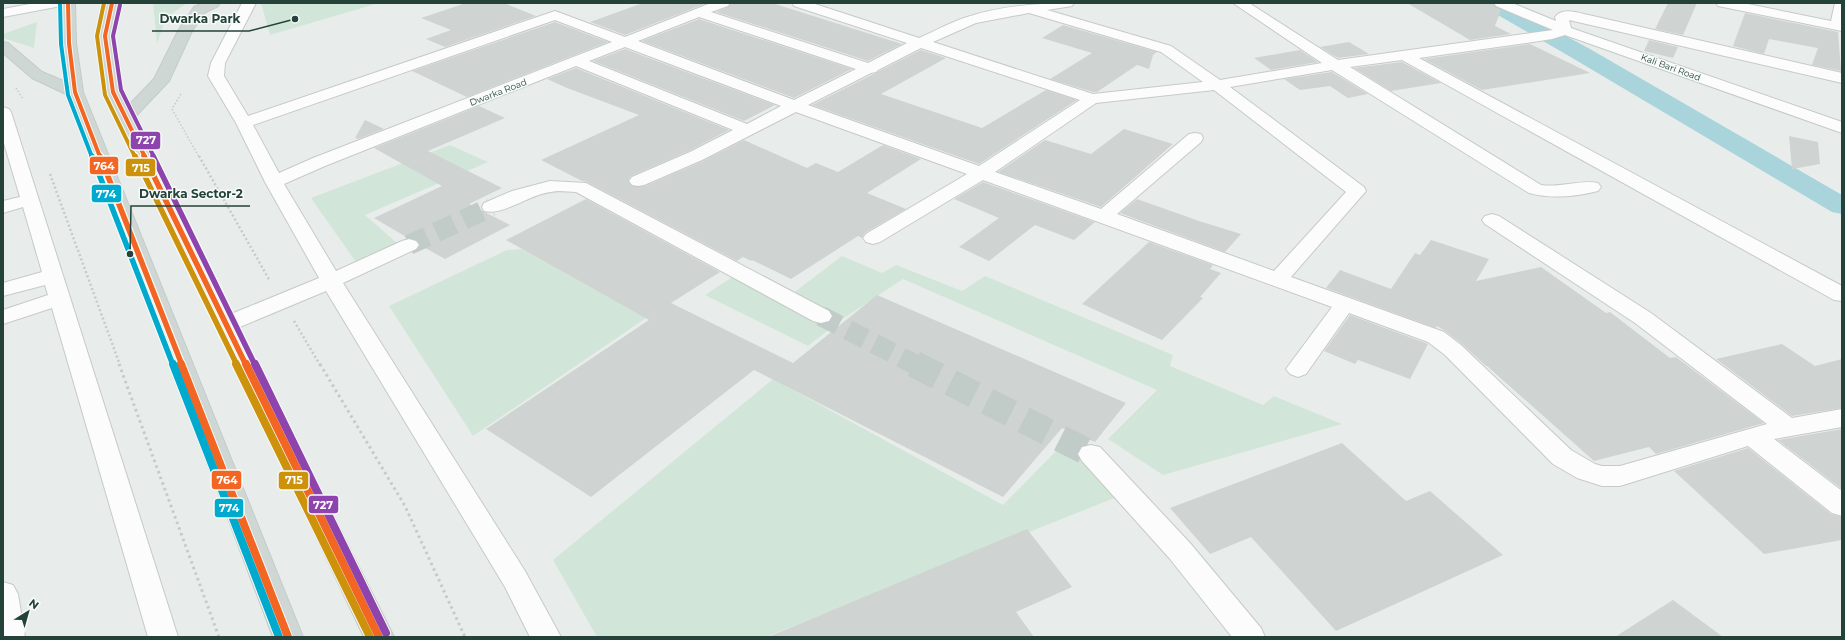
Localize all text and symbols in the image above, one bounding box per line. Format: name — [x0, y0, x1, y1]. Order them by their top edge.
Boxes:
callout: Dwarka Park — [152, 7, 249, 31]
text: Dwarka Park — [160, 11, 241, 26]
street label: Kali Bari Road — [1640, 51, 1702, 83]
street label: Dwarka Road — [468, 76, 528, 108]
line badge: 727 — [130, 131, 161, 150]
text: 727 — [136, 133, 156, 147]
line badge: 764 — [89, 156, 119, 175]
line badge: 715 — [125, 158, 156, 177]
text: 764 — [93, 159, 115, 173]
text: 715 — [132, 161, 150, 175]
callout: Dwarka Sector-2 — [131, 182, 250, 206]
line badge: 774 — [91, 184, 122, 203]
text: Dwarka Sector-2 — [139, 186, 243, 201]
text: 774 — [96, 187, 117, 201]
line badge: 764 — [211, 470, 242, 490]
line badge: 715 — [278, 471, 309, 490]
text: 764 — [216, 473, 238, 487]
text: 715 — [285, 473, 303, 487]
line badge: 727 — [308, 495, 339, 514]
line badge: 774 — [214, 498, 244, 518]
text: 727 — [313, 498, 333, 512]
text: 774 — [219, 501, 240, 515]
north arrow — [8, 592, 48, 632]
text: N — [26, 596, 42, 612]

